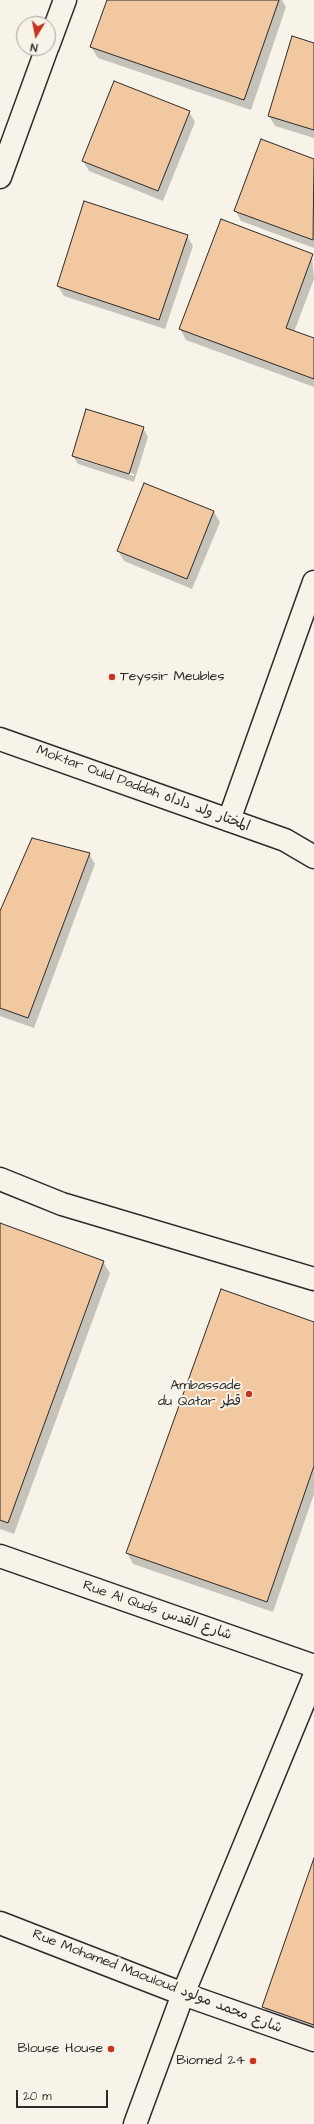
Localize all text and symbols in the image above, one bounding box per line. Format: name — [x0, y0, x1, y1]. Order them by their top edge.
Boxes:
north arrow — [16, 16, 56, 56]
text: N — [29, 39, 39, 55]
place label: Teyssir Meubles — [120, 669, 224, 685]
marker: Teyssir Meubles — [107, 672, 117, 682]
street label: Moktar Ould Daddah المختار ولد داداه — [34, 742, 252, 836]
place label: Ambassade du Qatar قطر — [158, 1378, 241, 1410]
marker: Ambassade du Qatar قطر — [244, 1389, 254, 1399]
street label: Rue Al Quds شارع القدس — [80, 1578, 234, 1644]
street label: Rue Mohamed Maouloud شارع محمد مولود — [30, 1927, 284, 2037]
place label: Blouse House — [18, 2041, 103, 2057]
marker: Blouse House — [106, 2044, 116, 2054]
place label: Biomed 24 — [176, 2053, 245, 2069]
marker: Biomed 24 — [248, 2056, 258, 2066]
scale bar — [18, 2082, 110, 2108]
text: 20 m — [23, 2088, 52, 2105]

